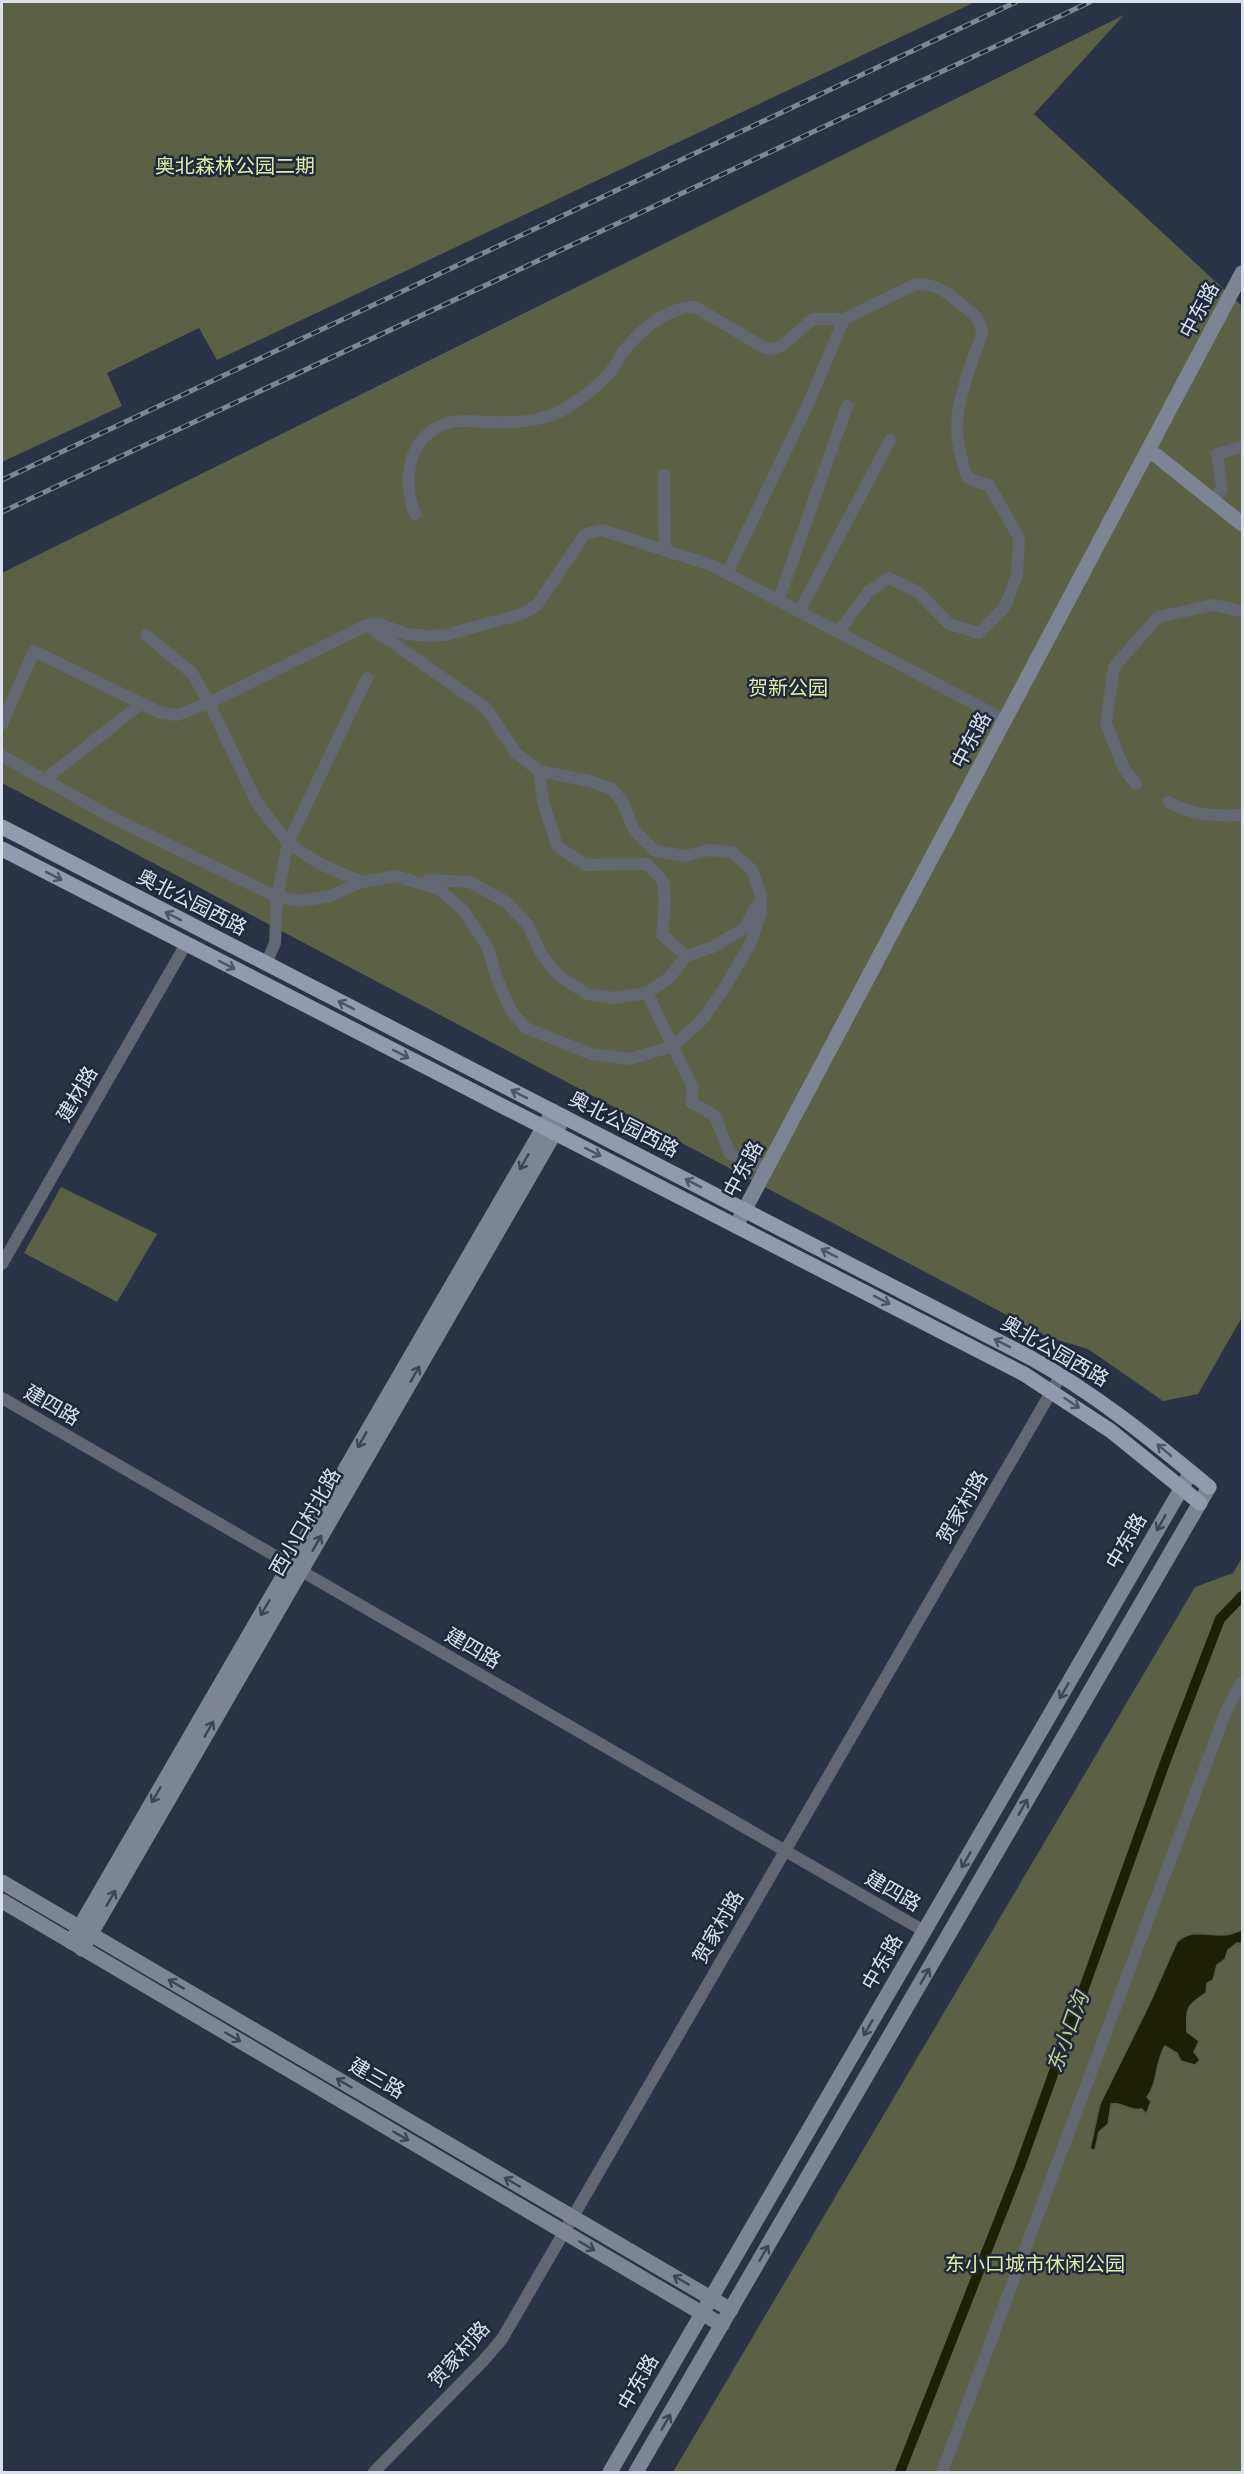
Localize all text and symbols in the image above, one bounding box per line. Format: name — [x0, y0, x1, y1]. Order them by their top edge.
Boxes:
park label: 奥北森林公园二期 — [155, 153, 315, 177]
street label: 中东路 — [1173, 277, 1223, 342]
park label: 贺新公园 — [748, 675, 828, 699]
street label: 中东路 — [945, 707, 995, 772]
street label: 奥北公园西路 — [134, 863, 251, 939]
one-way arrow — [44, 870, 62, 882]
one-way arrow — [164, 909, 182, 921]
one-way arrow — [218, 959, 236, 971]
one-way arrow — [338, 999, 355, 1011]
one-way arrow — [391, 1048, 409, 1060]
street label: 建材路 — [51, 1062, 102, 1125]
street label: 奥北公园西路 — [566, 1085, 683, 1161]
one-way arrow — [511, 1088, 529, 1099]
street label: 中东路 — [717, 1136, 767, 1201]
one-way arrow — [583, 1147, 601, 1158]
one-way arrow — [517, 1153, 529, 1170]
one-way arrow — [684, 1177, 702, 1189]
one-way arrow — [820, 1247, 838, 1259]
one-way arrow — [872, 1295, 890, 1307]
street label: 奥北公园西路 — [998, 1310, 1113, 1391]
one-way arrow — [994, 1337, 1011, 1349]
one-way arrow — [410, 1366, 422, 1383]
street label: 建四路 — [21, 1379, 84, 1430]
one-way arrow — [1063, 1397, 1079, 1409]
one-way arrow — [356, 1431, 368, 1448]
one-way arrow — [1157, 1443, 1172, 1457]
street label: 西小口村北路 — [264, 1464, 345, 1579]
street label: 贺家村路 — [931, 1466, 992, 1547]
street label: 中东路 — [1100, 1509, 1151, 1572]
one-way arrow — [1155, 1514, 1167, 1531]
one-way arrow — [312, 1535, 324, 1552]
one-way arrow — [258, 1599, 270, 1616]
street label: 建四路 — [442, 1622, 505, 1673]
one-way arrow — [1057, 1682, 1069, 1699]
one-way arrow — [204, 1721, 215, 1739]
one-way arrow — [150, 1786, 162, 1803]
one-way arrow — [1018, 1799, 1030, 1816]
one-way arrow — [959, 1851, 971, 1868]
street label: 建四路 — [862, 1865, 925, 1916]
street label: 贺家村路 — [687, 1886, 748, 1967]
one-way arrow — [106, 1890, 118, 1907]
street label: 中东路 — [856, 1930, 907, 1993]
one-way arrow — [920, 1968, 932, 1985]
one-way arrow — [168, 1978, 185, 1990]
water label: 东小口沟 — [1040, 1986, 1093, 2075]
one-way arrow — [861, 2019, 873, 2036]
one-way arrow — [224, 2032, 241, 2044]
street label: 建三路 — [346, 2052, 409, 2103]
one-way arrow — [336, 2077, 353, 2089]
one-way arrow — [392, 2131, 409, 2143]
one-way arrow — [504, 2175, 521, 2187]
one-way arrow — [578, 2240, 595, 2252]
one-way arrow — [758, 2245, 770, 2262]
park label: 东小口城市休闲公园 — [945, 2251, 1125, 2275]
one-way arrow — [673, 2274, 690, 2286]
street label: 贺家村路 — [423, 2316, 494, 2391]
street label: 中东路 — [612, 2350, 663, 2413]
one-way arrow — [660, 2414, 672, 2431]

